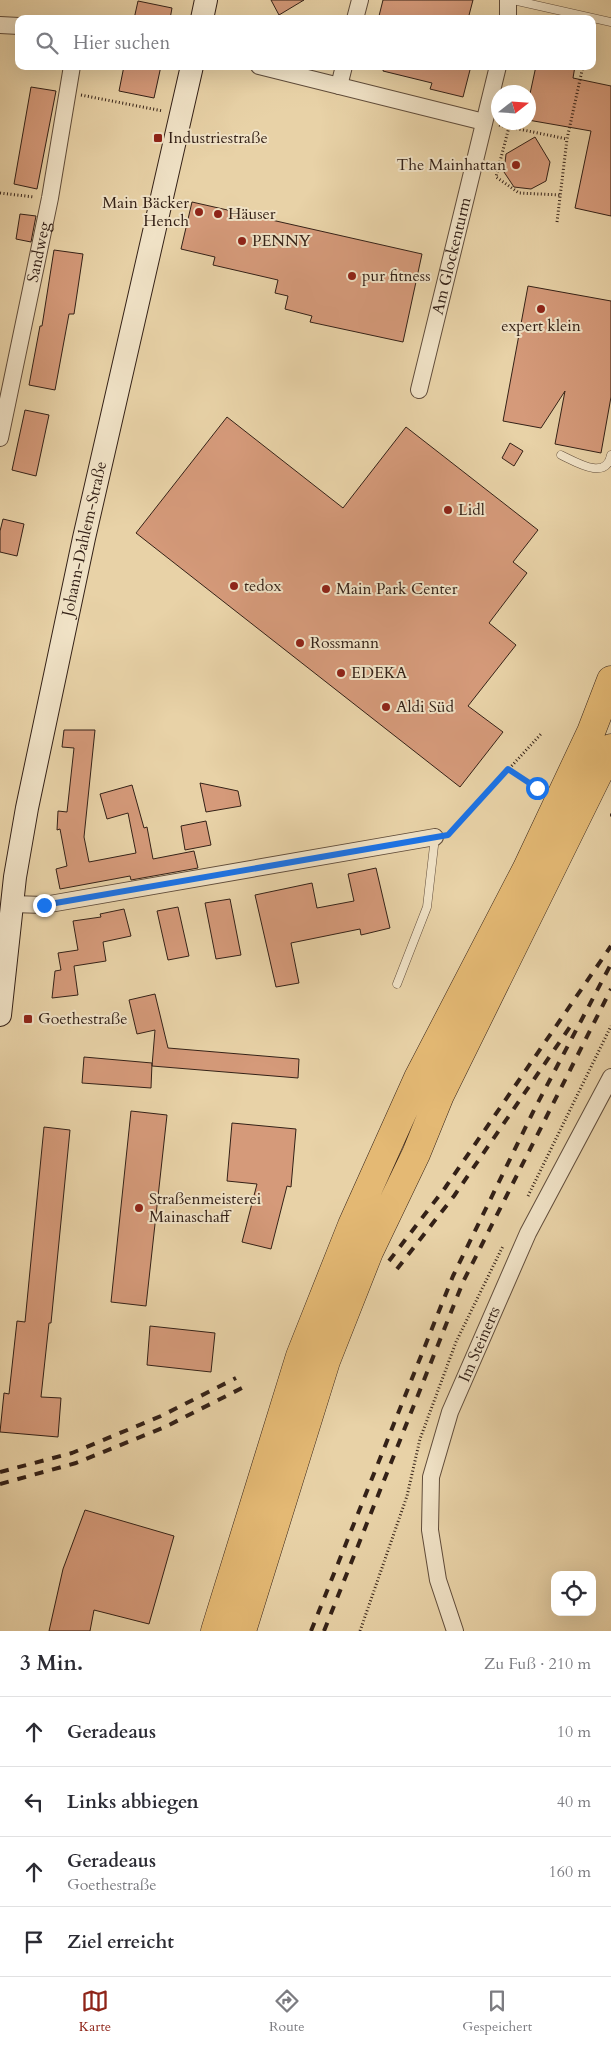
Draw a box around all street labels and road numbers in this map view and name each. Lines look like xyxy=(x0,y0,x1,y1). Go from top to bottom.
street label: Am Glockenturm xyxy=(427,195,477,317)
street label: Sandweg xyxy=(22,220,56,284)
street label: Johann-Dahlem-Straße xyxy=(56,459,112,621)
street label: Im Steinerts xyxy=(453,1303,506,1386)

